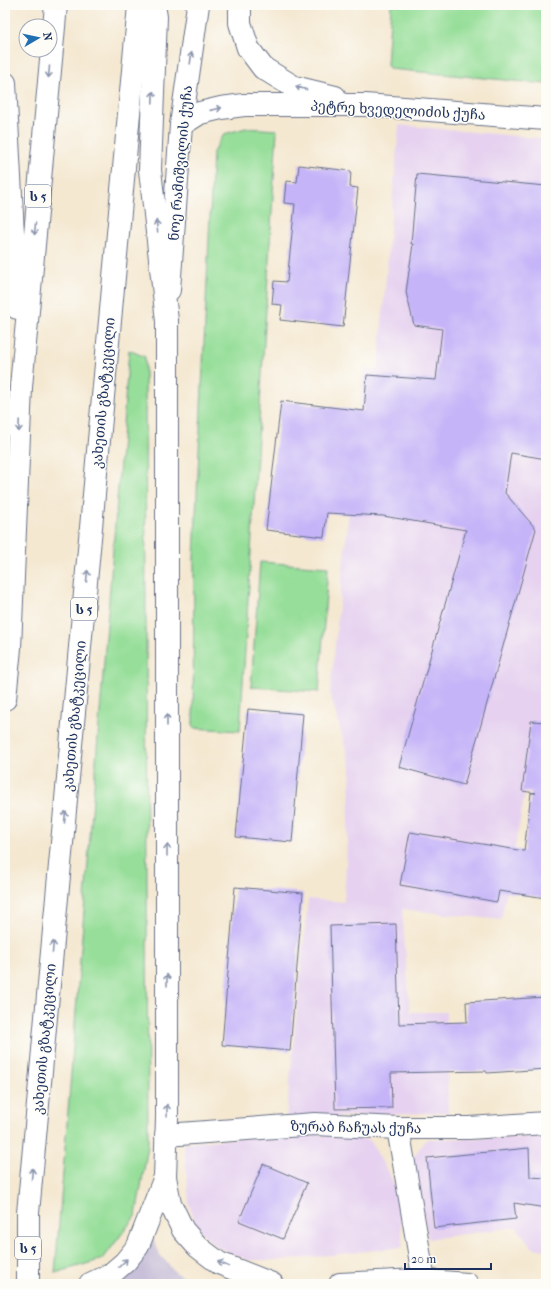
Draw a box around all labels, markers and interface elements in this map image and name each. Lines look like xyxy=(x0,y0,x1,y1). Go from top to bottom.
north arrow xyxy=(18,18,58,58)
text: N xyxy=(40,31,55,42)
one-way arrow xyxy=(187,52,195,65)
one-way arrow xyxy=(46,65,53,78)
one-way arrow xyxy=(294,84,307,91)
street label: ნოე რამიშვილის ქუჩა xyxy=(165,85,196,242)
one-way arrow xyxy=(150,91,157,104)
street label: პეტრე ხვედელიძის ქუჩა xyxy=(310,97,486,124)
one-way arrow xyxy=(210,105,223,112)
road number: ს 5 xyxy=(25,185,51,207)
one-way arrow xyxy=(153,220,160,233)
one-way arrow xyxy=(32,222,39,235)
street label: კახეთის გზატკეცილი xyxy=(88,317,119,469)
one-way arrow xyxy=(16,419,23,432)
one-way arrow xyxy=(83,570,90,583)
road number: ს 5 xyxy=(71,598,97,620)
street label: კახეთის გზატკეცილი xyxy=(59,640,90,792)
one-way arrow xyxy=(163,714,171,727)
one-way arrow xyxy=(61,811,68,824)
one-way arrow xyxy=(163,844,171,857)
one-way arrow xyxy=(49,941,56,954)
street label: კახეთის გზატკეცილი xyxy=(29,963,60,1115)
one-way arrow xyxy=(163,974,171,987)
one-way arrow xyxy=(163,1104,171,1117)
street label: ზურაბ ჩაჩუას ქუჩა xyxy=(290,1118,422,1137)
one-way arrow xyxy=(28,1168,36,1181)
road number: ს 5 xyxy=(15,1237,41,1259)
scale bar xyxy=(405,1245,491,1271)
text: 20 m xyxy=(411,1252,436,1266)
one-way arrow xyxy=(118,1258,128,1268)
one-way arrow xyxy=(217,1260,229,1267)

